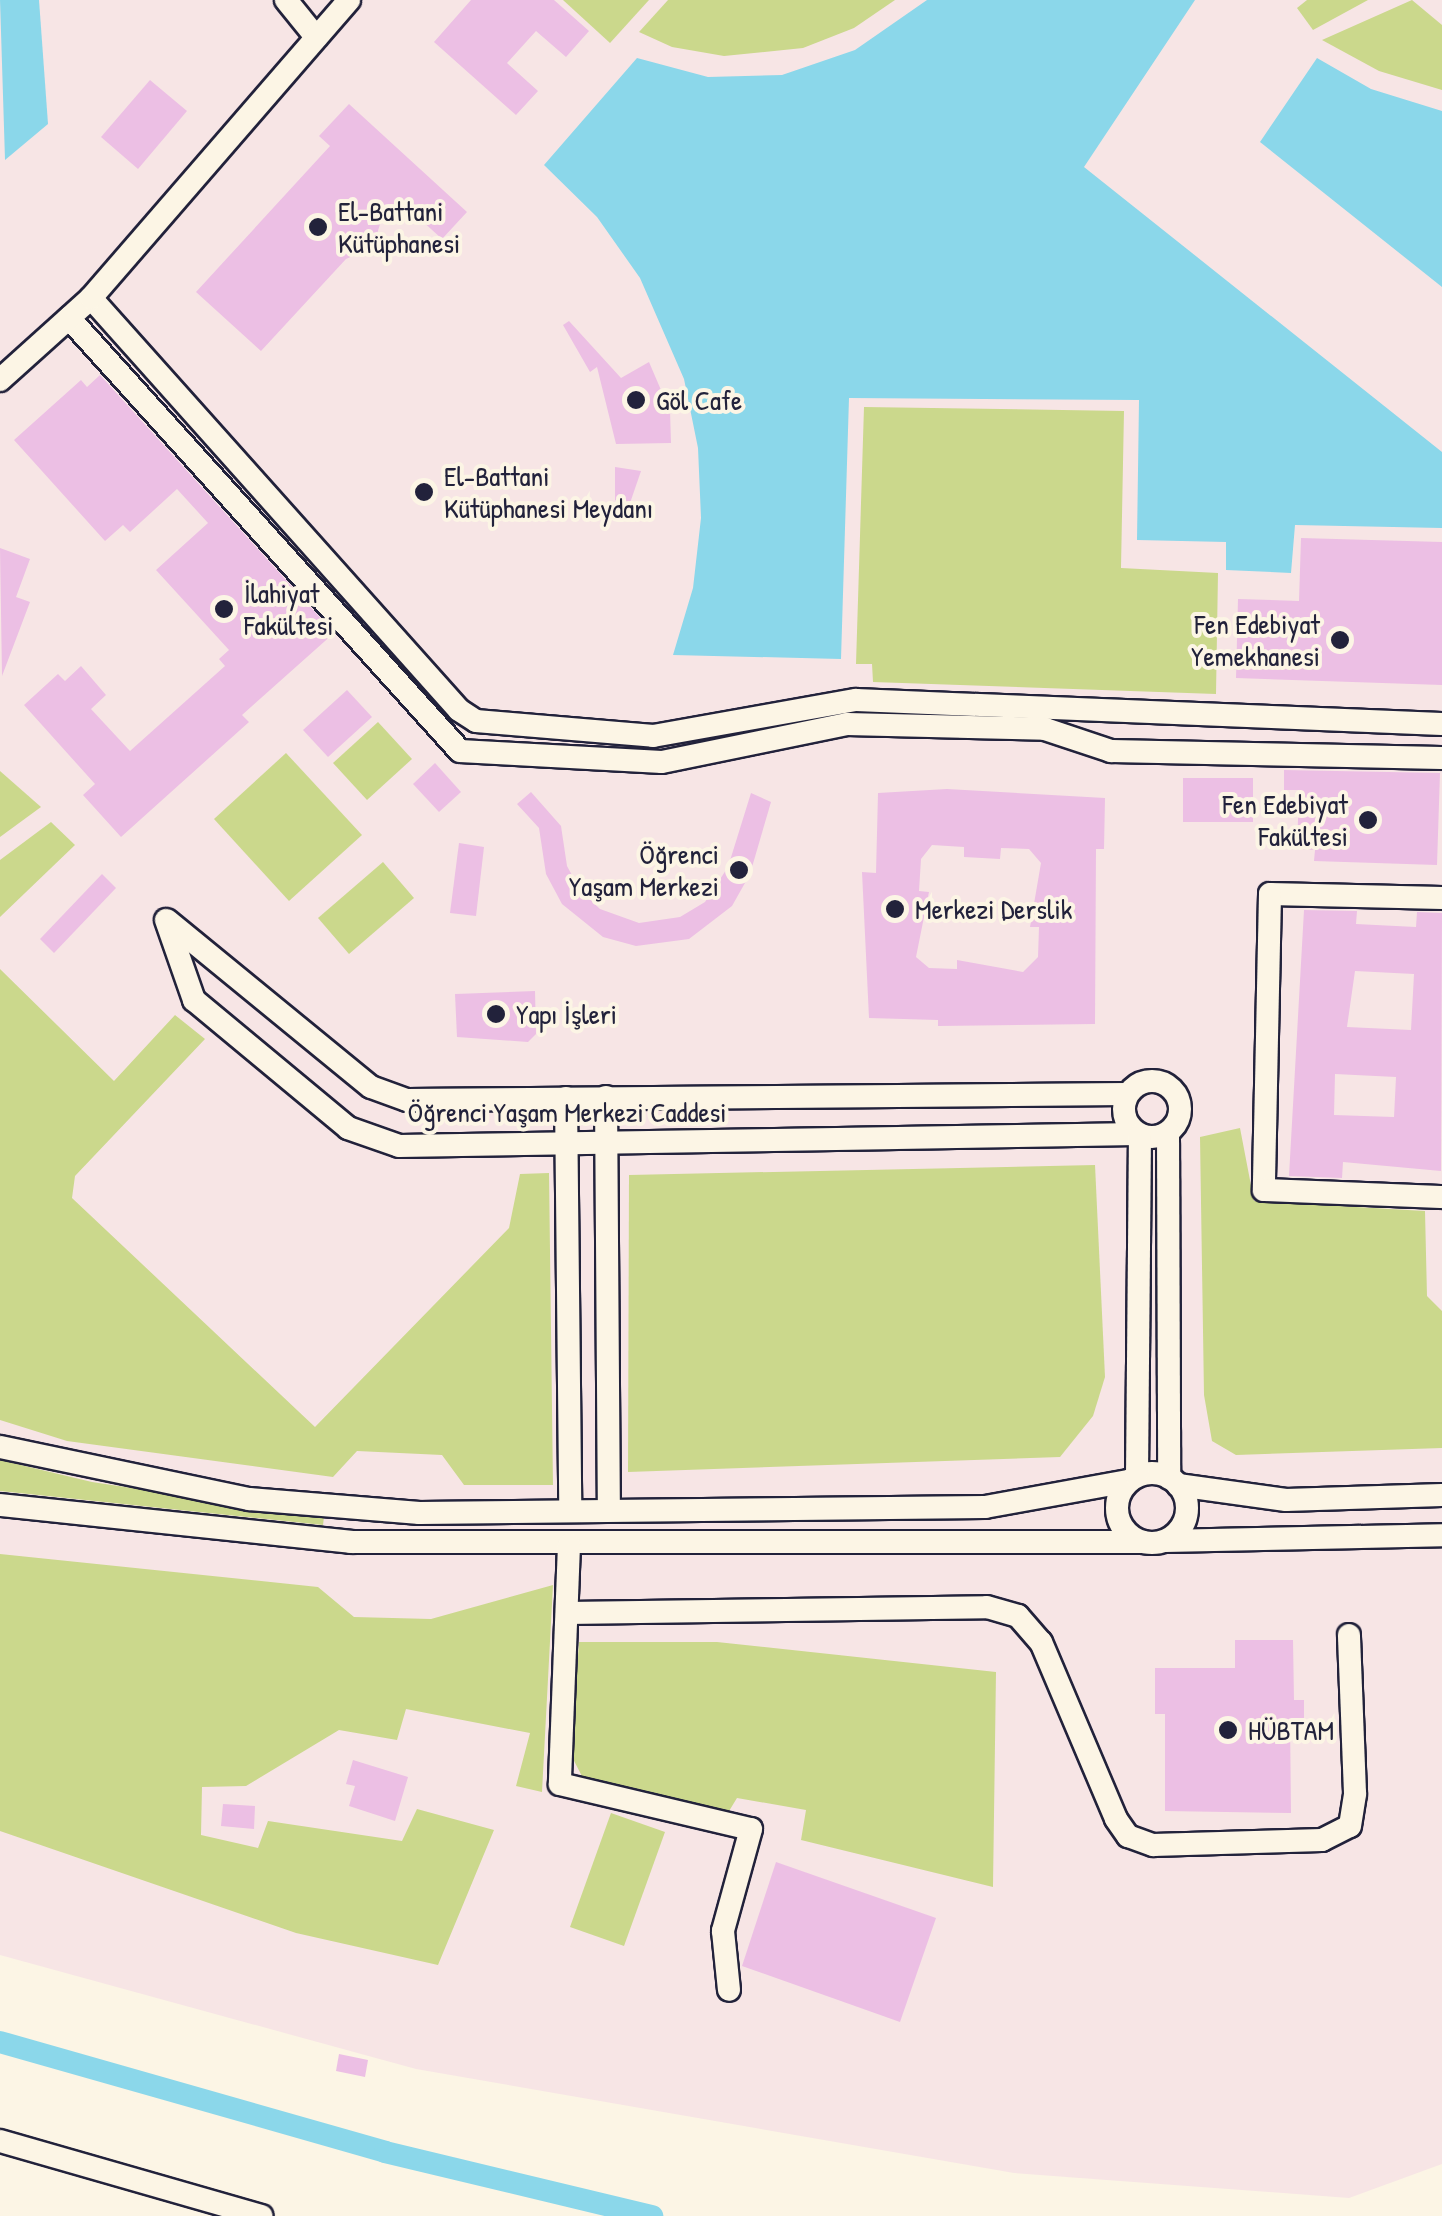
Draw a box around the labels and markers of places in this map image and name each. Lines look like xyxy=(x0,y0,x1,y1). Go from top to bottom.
place label: El-Battani Kütüphanesi xyxy=(338,194,460,260)
marker: El-Battani Kütüphanesi xyxy=(307,216,329,238)
place label: Göl Cafe xyxy=(656,383,742,417)
marker: Göl Cafe xyxy=(625,389,647,411)
place label: El-Battani Kütüphanesi Meydanı xyxy=(444,459,653,525)
marker: El-Battani Kütüphanesi Meydanı xyxy=(413,481,435,503)
place label: İlahiyat Fakültesi xyxy=(244,576,334,642)
marker: İlahiyat Fakültesi xyxy=(213,598,235,620)
place label: Fen Edebiyat Yemekhanesi xyxy=(1191,607,1320,673)
marker: Fen Edebiyat Yemekhanesi xyxy=(1329,629,1351,651)
place label: Fen Edebiyat Fakültesi xyxy=(1223,787,1348,853)
marker: Fen Edebiyat Fakültesi xyxy=(1357,809,1379,831)
place label: Öğrenci Yaşam Merkezi xyxy=(569,837,719,903)
marker: Öğrenci Yaşam Merkezi xyxy=(728,859,750,881)
place label: Merkezi Derslik xyxy=(915,892,1072,926)
marker: Merkezi Derslik xyxy=(884,898,906,920)
place label: Yapı İşleri xyxy=(516,997,617,1031)
marker: Yapı İşleri xyxy=(485,1003,507,1025)
place label: HÜBTAM xyxy=(1248,1713,1334,1747)
marker: HÜBTAM xyxy=(1217,1719,1239,1741)

